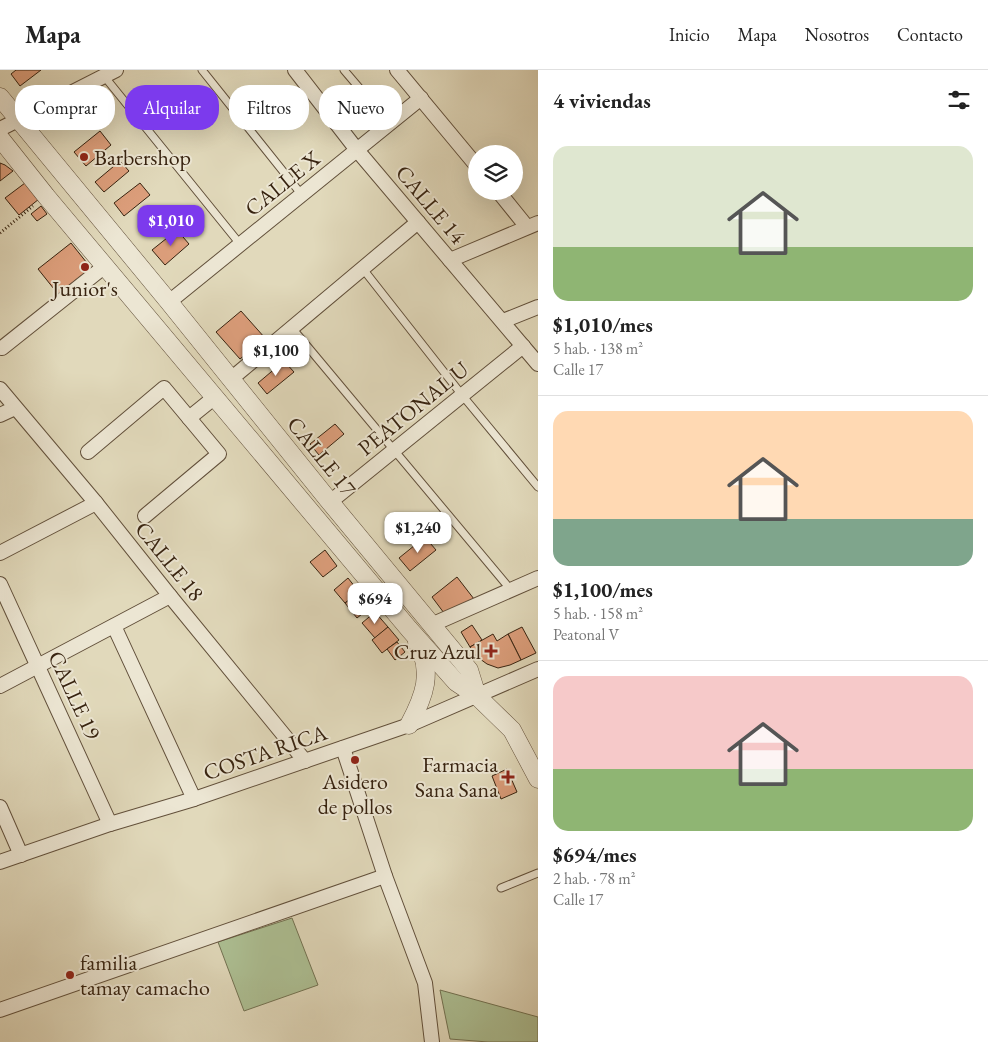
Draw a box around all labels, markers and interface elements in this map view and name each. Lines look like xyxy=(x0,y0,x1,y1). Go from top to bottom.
text: Mapa xyxy=(25,19,81,50)
text: Inicio xyxy=(669,23,710,46)
text: Mapa xyxy=(738,23,777,46)
text: Nosotros xyxy=(805,23,869,46)
text: Contacto xyxy=(897,23,963,46)
chip: Comprar xyxy=(15,85,115,130)
chip: Alquilar xyxy=(125,85,219,130)
chip: Filtros xyxy=(229,85,309,130)
chip: Nuevo xyxy=(319,85,402,130)
icon: filters xyxy=(945,86,973,114)
text: 4 viviendas xyxy=(553,87,651,114)
place label: Barbershop xyxy=(94,143,191,172)
street label: CALLE X xyxy=(239,144,326,223)
map controls xyxy=(468,145,523,200)
button: layers xyxy=(468,145,523,200)
marker: Barbershop xyxy=(78,151,90,163)
street label: CALLE 14 xyxy=(389,159,472,250)
icon: home xyxy=(718,178,808,268)
pin: $1,010 xyxy=(130,204,212,247)
text: $1,010 xyxy=(148,210,194,231)
marker: Junior's xyxy=(79,261,91,273)
place label: Junior's xyxy=(50,274,118,303)
text: $1,010/mes xyxy=(553,311,653,338)
pin: $1,100 xyxy=(235,334,317,377)
text: 5 hab. · 138 m² xyxy=(553,338,643,359)
text: $1,100 xyxy=(253,340,299,361)
street label: PEATONAL U xyxy=(352,354,475,462)
text: Calle 17 xyxy=(553,359,603,380)
street label: CALLE 17 xyxy=(281,410,363,502)
icon: home xyxy=(718,444,808,534)
pin: $1,240 xyxy=(377,512,459,554)
street label: CALLE 18 xyxy=(129,515,211,607)
text: $1,240 xyxy=(395,517,441,538)
text: $1,100/mes xyxy=(553,576,653,603)
pin: $694 xyxy=(345,582,405,625)
text: $694 xyxy=(359,588,391,609)
text: 5 hab. · 158 m² xyxy=(553,603,643,624)
text: Peatonal V xyxy=(553,624,619,645)
place label: Cruz Azul xyxy=(394,637,481,666)
marker: Cruz Azul xyxy=(485,645,497,657)
street label: CALLE 19 xyxy=(41,646,108,745)
icon: home xyxy=(718,709,808,799)
street label: COSTA RICA xyxy=(199,717,332,787)
place label: Farmacia Sana Sana xyxy=(415,750,498,804)
marker: Asidero de pollos xyxy=(349,754,361,766)
place label: Asidero de pollos xyxy=(318,767,392,821)
marker: Farmacia Sana Sana xyxy=(502,771,514,783)
text: $694/mes xyxy=(553,841,637,868)
text: 2 hab. · 78 m² xyxy=(553,868,635,889)
text: Calle 17 xyxy=(553,889,603,910)
place label: familia tamay camacho xyxy=(80,948,210,1002)
marker: familia tamay camacho xyxy=(64,969,76,981)

